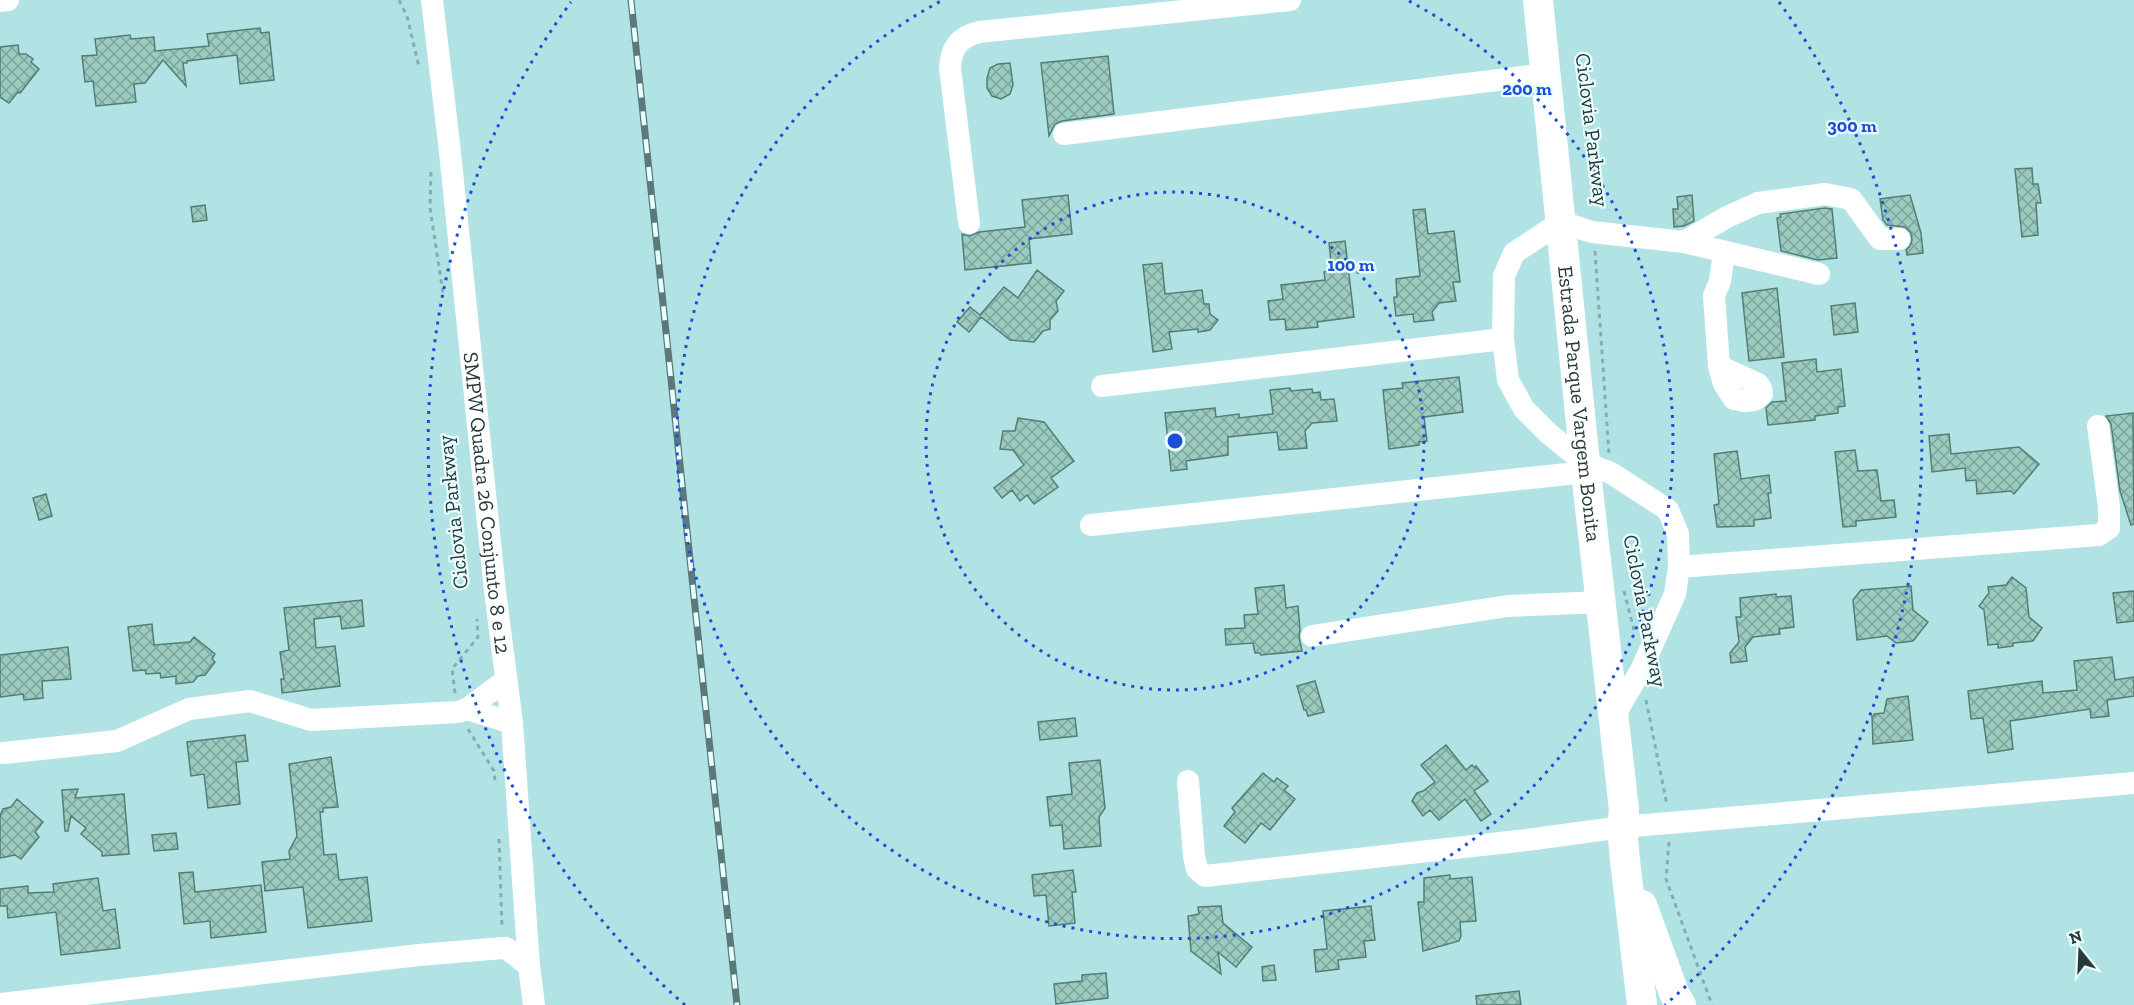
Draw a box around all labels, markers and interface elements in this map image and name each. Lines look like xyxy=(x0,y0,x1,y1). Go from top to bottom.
street label: Ciclovia Parkway xyxy=(1571,52,1614,209)
text: 200 m xyxy=(1502,78,1552,100)
text: 300 m xyxy=(1827,115,1877,137)
text: 100 m xyxy=(1327,254,1375,276)
street label: Estrada Parque Vargem Bonita xyxy=(1553,265,1607,543)
street label: SMPW Quadra 26 Conjunto 8 e 12 xyxy=(459,351,516,655)
centre of rings xyxy=(1165,431,1185,451)
street label: Ciclovia Parkway xyxy=(432,433,473,590)
street label: Ciclovia Parkway xyxy=(1618,533,1673,690)
north arrow xyxy=(2050,921,2110,981)
text: N xyxy=(2067,926,2084,948)

